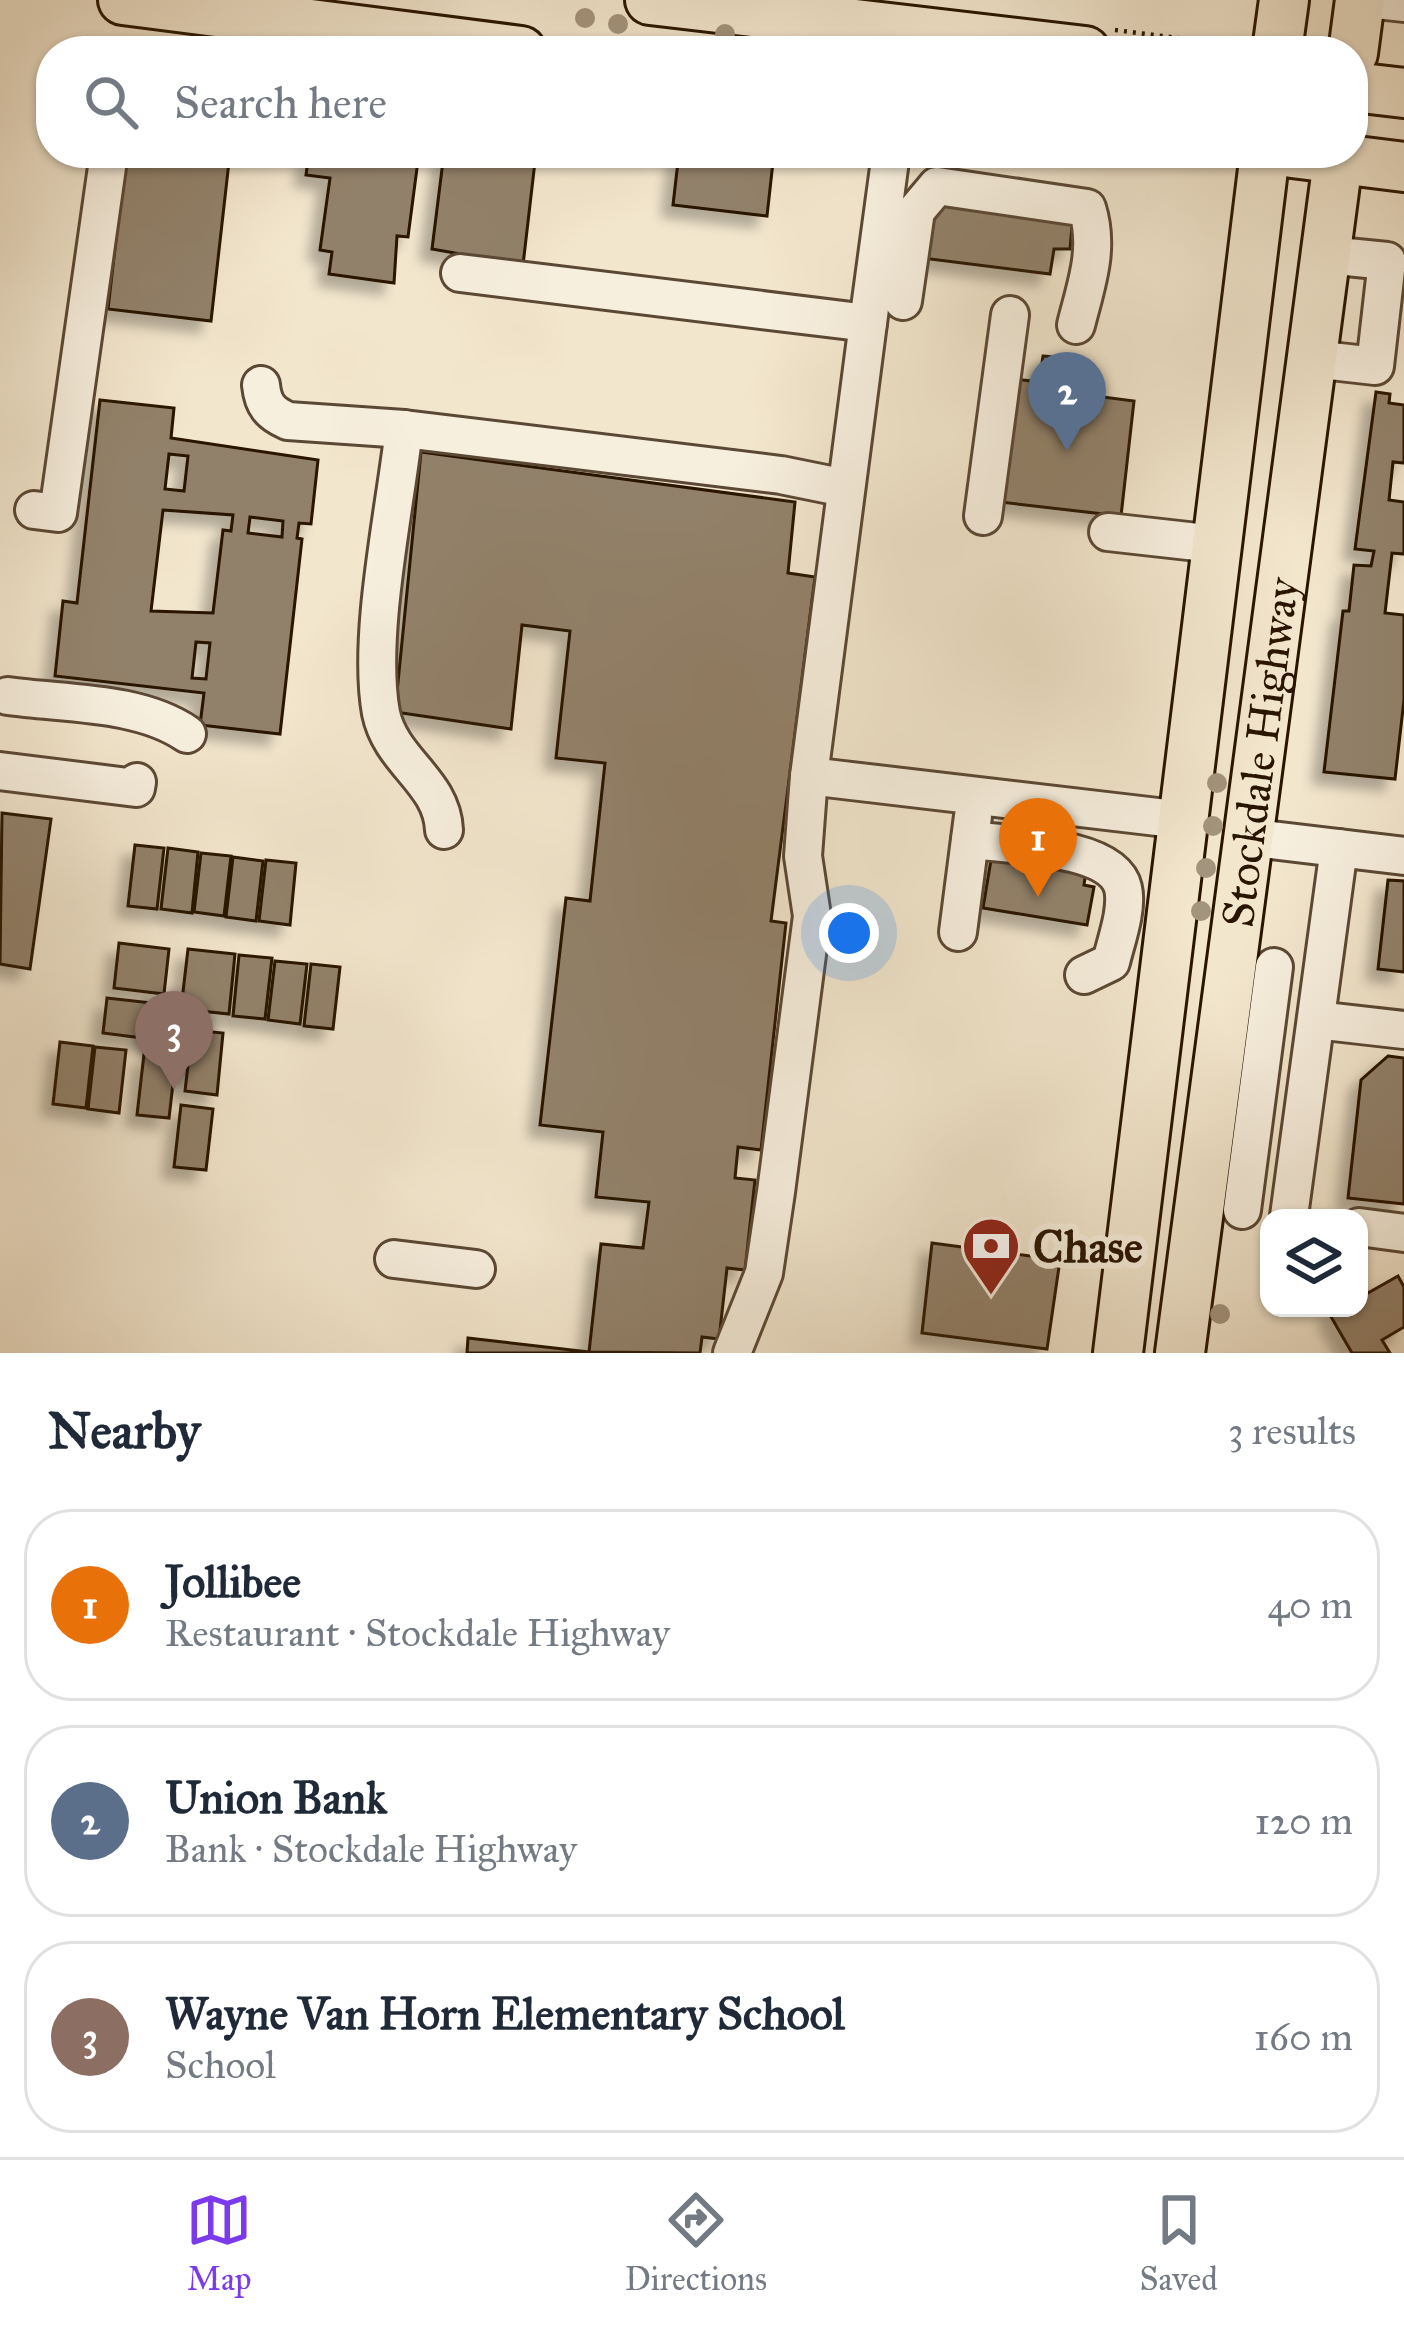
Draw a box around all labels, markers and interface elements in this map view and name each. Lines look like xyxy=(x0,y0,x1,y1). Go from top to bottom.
search box xyxy=(36,36,1368,168)
icon: search xyxy=(78,69,144,135)
text: Search here xyxy=(174,75,387,130)
pin: 2 xyxy=(1028,352,1106,451)
street label: Stockdale Highway xyxy=(1210,573,1311,931)
pin: 1 xyxy=(999,798,1077,897)
your location xyxy=(819,903,879,963)
pin: 3 xyxy=(135,991,213,1090)
map controls xyxy=(1260,1209,1368,1317)
button: layers xyxy=(1260,1209,1368,1317)
bank icon: Chase xyxy=(960,1215,1022,1297)
place label: Chase xyxy=(1033,1219,1143,1274)
text: Nearby xyxy=(48,1400,200,1462)
text: 3 results xyxy=(1228,1407,1356,1455)
text: Jollibee xyxy=(165,1554,301,1609)
text: 1 xyxy=(82,1581,98,1629)
text: 40 m xyxy=(1267,1581,1353,1629)
text: Restaurant · Stockdale Highway xyxy=(165,1609,670,1657)
text: Union Bank xyxy=(165,1770,387,1825)
text: 2 xyxy=(80,1797,100,1845)
text: 120 m xyxy=(1254,1797,1353,1845)
text: Bank · Stockdale Highway xyxy=(165,1825,577,1873)
text: Wayne Van Horn Elementary School xyxy=(165,1986,845,2041)
text: 3 xyxy=(82,2013,98,2061)
text: 160 m xyxy=(1254,2013,1353,2061)
text: School xyxy=(165,2041,276,2089)
tab: Map xyxy=(186,2187,252,2299)
tab: Directions xyxy=(625,2187,767,2299)
tab: Saved xyxy=(1139,2187,1218,2299)

